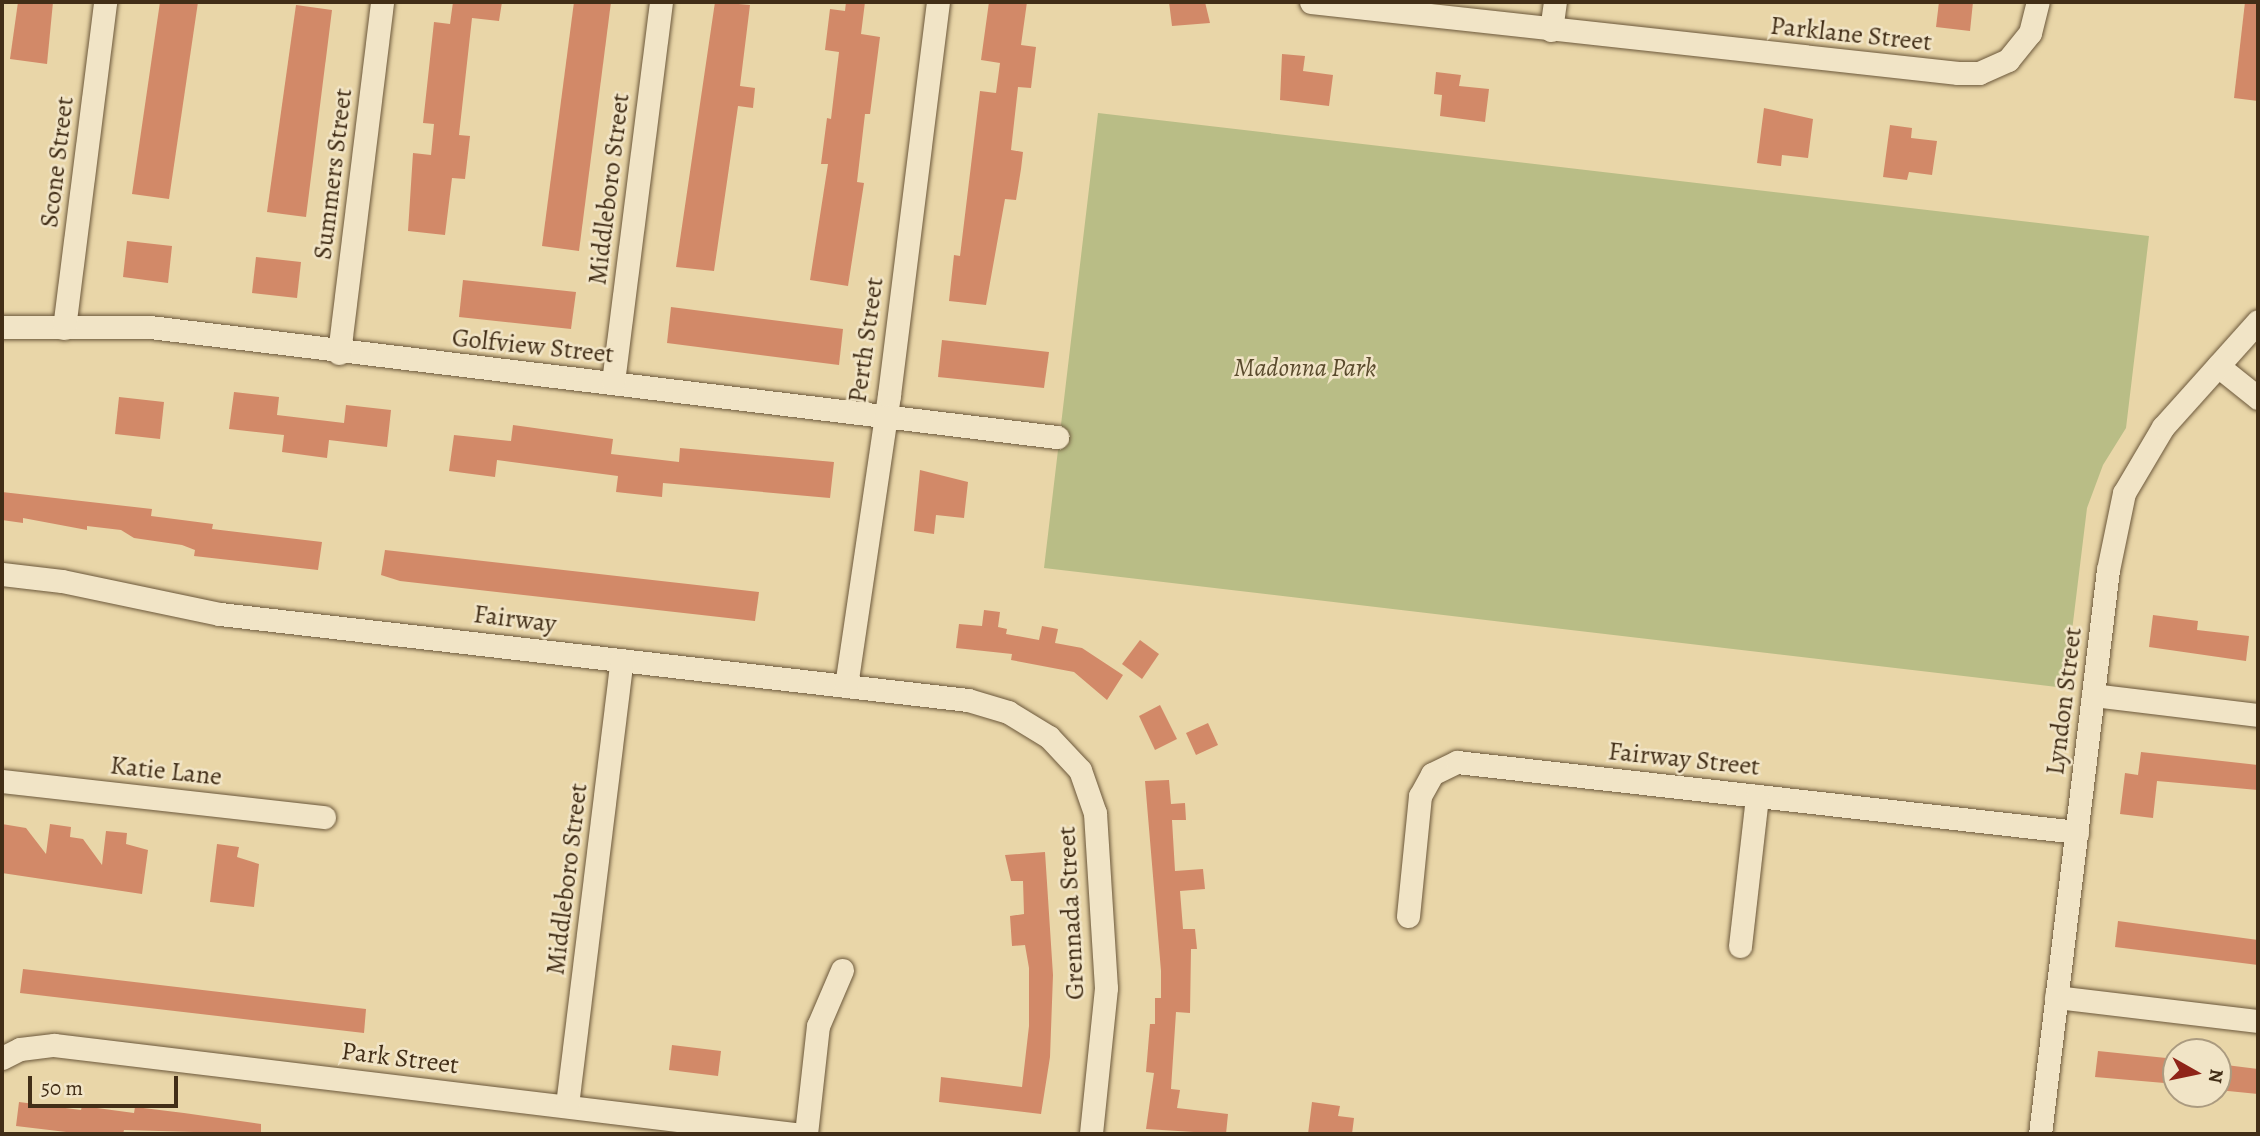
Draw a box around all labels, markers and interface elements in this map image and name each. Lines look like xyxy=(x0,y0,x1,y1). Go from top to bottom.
street label: Parklane Street xyxy=(1769,10,1933,58)
street label: Summers Street xyxy=(307,87,359,261)
street label: Middleboro Street xyxy=(582,91,636,287)
street label: Scone Street xyxy=(33,95,81,229)
street label: Perth Street xyxy=(842,275,890,405)
street label: Golfview Street xyxy=(450,322,616,370)
park label: Madonna Park xyxy=(1234,352,1376,384)
street label: Fairway xyxy=(472,598,558,640)
street label: Lyndon Street xyxy=(2039,625,2089,777)
street label: Fairway Street xyxy=(1607,736,1761,782)
street label: Katie Lane xyxy=(109,750,223,792)
street label: Middleboro Street xyxy=(540,781,594,977)
street label: Grennada Street xyxy=(1051,825,1091,1001)
street label: Park Street xyxy=(340,1035,460,1081)
north arrow xyxy=(2162,1038,2232,1108)
scale bar xyxy=(32,1062,182,1106)
text: N xyxy=(2202,1067,2230,1085)
text: 50 m xyxy=(41,1074,83,1102)

